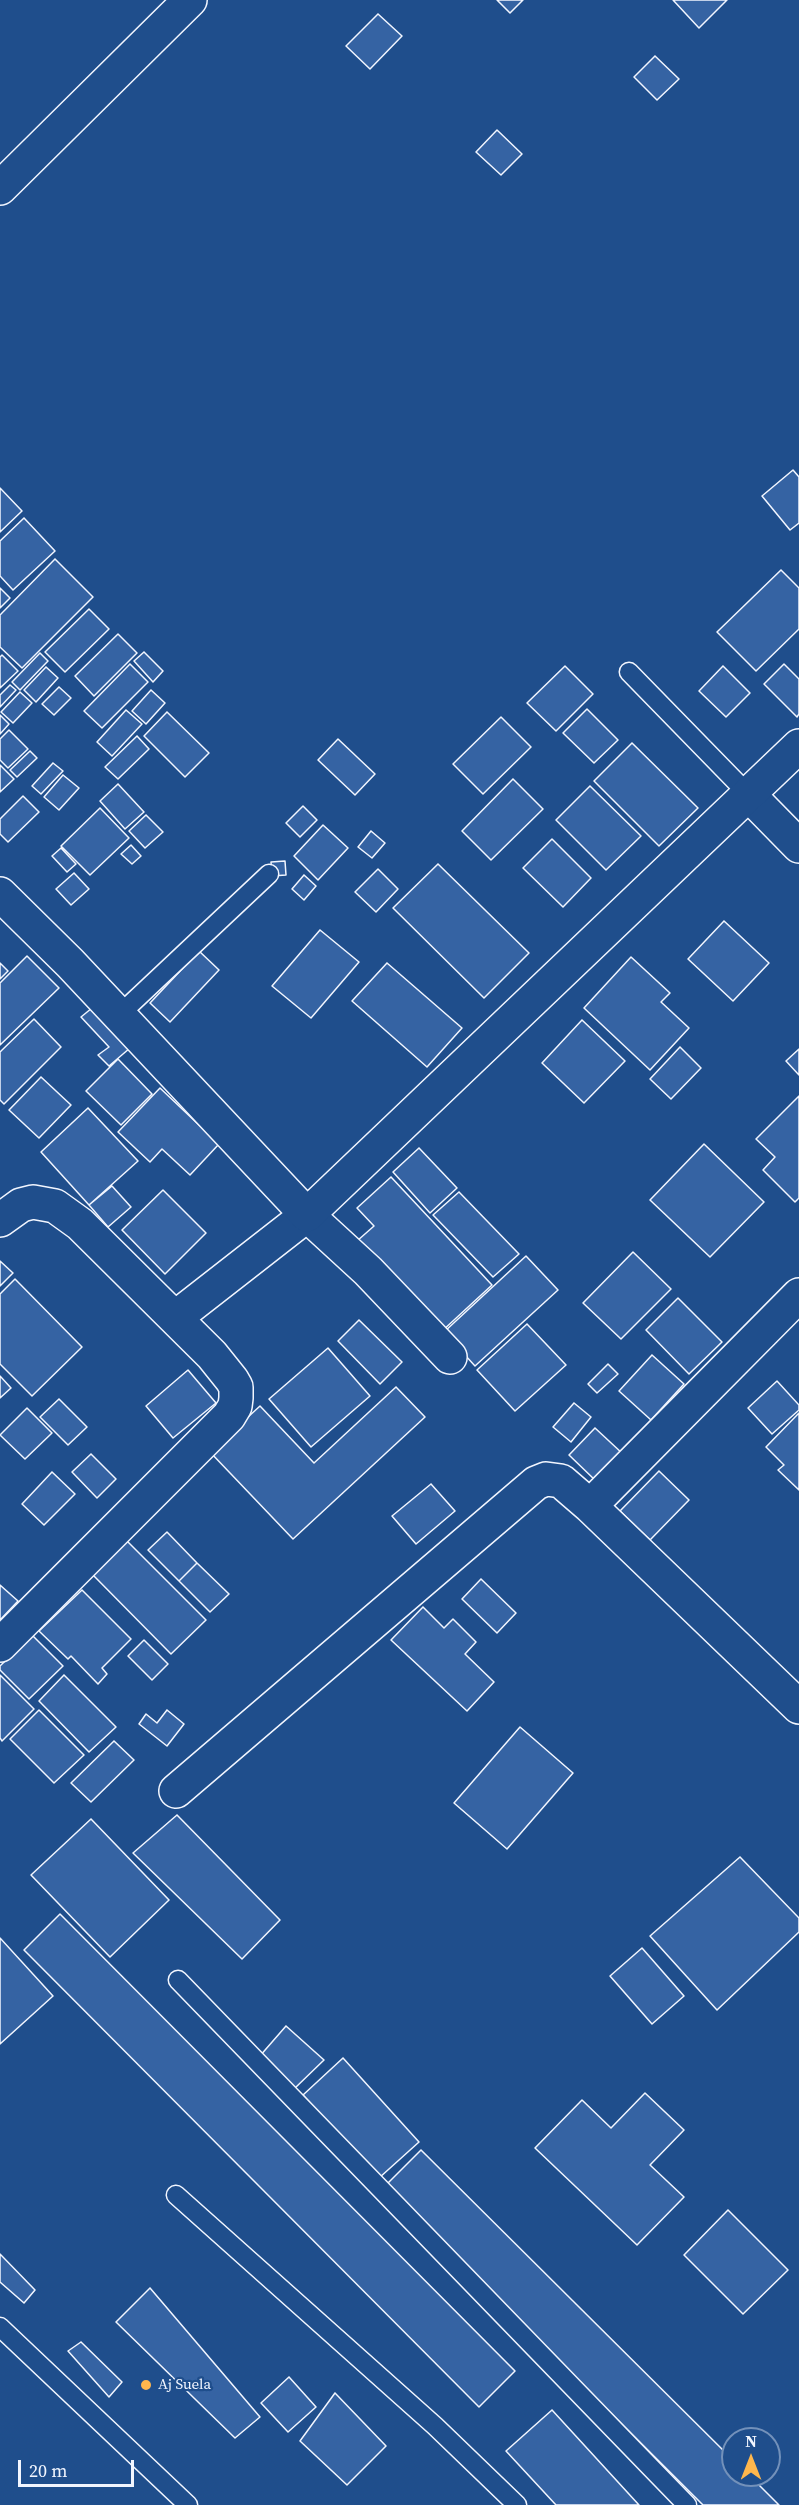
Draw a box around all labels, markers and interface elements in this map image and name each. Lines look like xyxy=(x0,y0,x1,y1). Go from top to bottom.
place label: Aj Suela xyxy=(158,2376,211,2394)
marker: Aj Suela xyxy=(139,2378,153,2392)
north arrow xyxy=(721,2427,781,2487)
text: N xyxy=(745,2430,757,2452)
scale bar xyxy=(21,2448,136,2486)
text: 20 m xyxy=(29,2458,67,2483)

